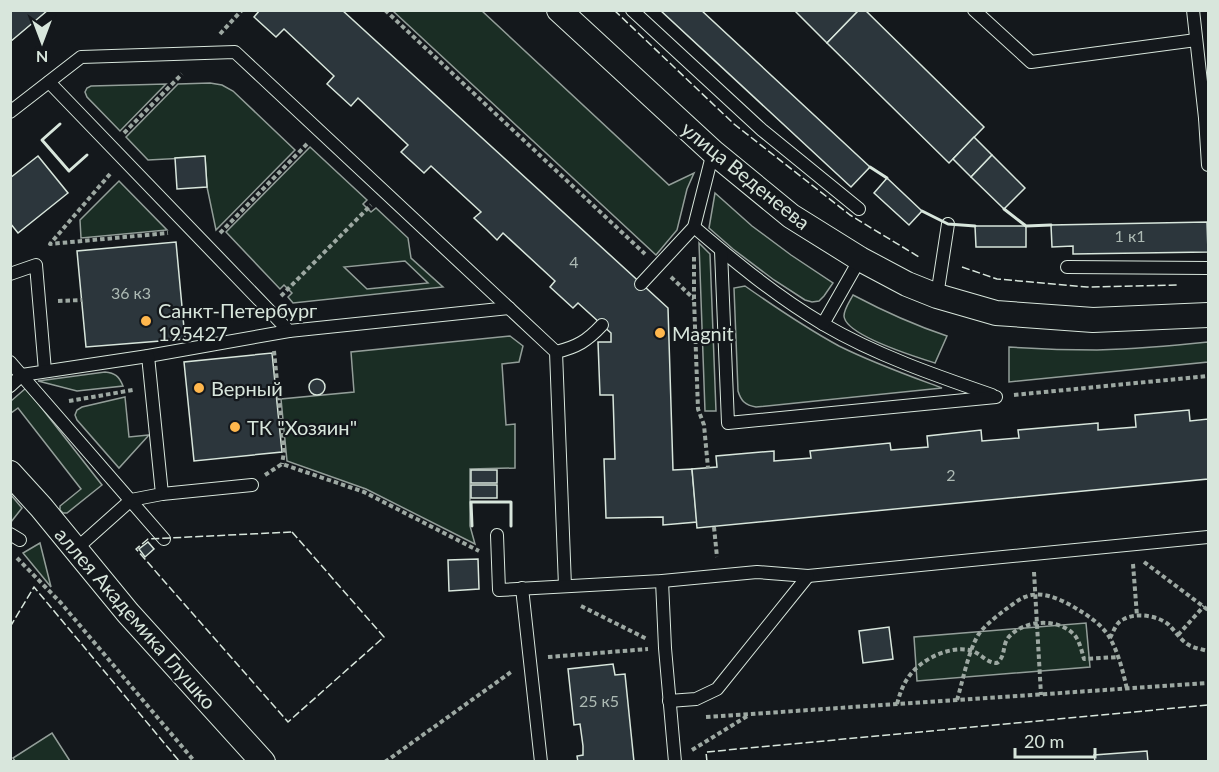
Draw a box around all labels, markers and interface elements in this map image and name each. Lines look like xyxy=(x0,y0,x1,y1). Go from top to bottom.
north arrow xyxy=(12,12,72,72)
text: N xyxy=(36,48,48,67)
street label: улица Веденеева xyxy=(677,116,815,234)
house number: 1 к1 xyxy=(1115,226,1145,245)
house number: 4 xyxy=(569,252,579,271)
house number: 36 к3 xyxy=(111,283,151,302)
place label: Санкт-Петербург 195427 xyxy=(158,298,317,345)
marker: Санкт-Петербург 195427 xyxy=(139,314,153,328)
place label: Magnit xyxy=(672,321,734,345)
marker: Magnit xyxy=(653,326,667,340)
place label: Верный xyxy=(211,376,283,400)
marker: Верный xyxy=(192,381,206,395)
place label: ТК "Хозяин" xyxy=(247,415,357,439)
marker: ТК "Хозяин" xyxy=(228,420,242,434)
house number: 2 xyxy=(946,465,956,484)
street label: аллея Академика Глушко xyxy=(51,522,221,714)
house number: 25 к5 xyxy=(579,691,619,710)
scale bar xyxy=(1015,721,1094,759)
text: 20 m xyxy=(1024,730,1064,752)

